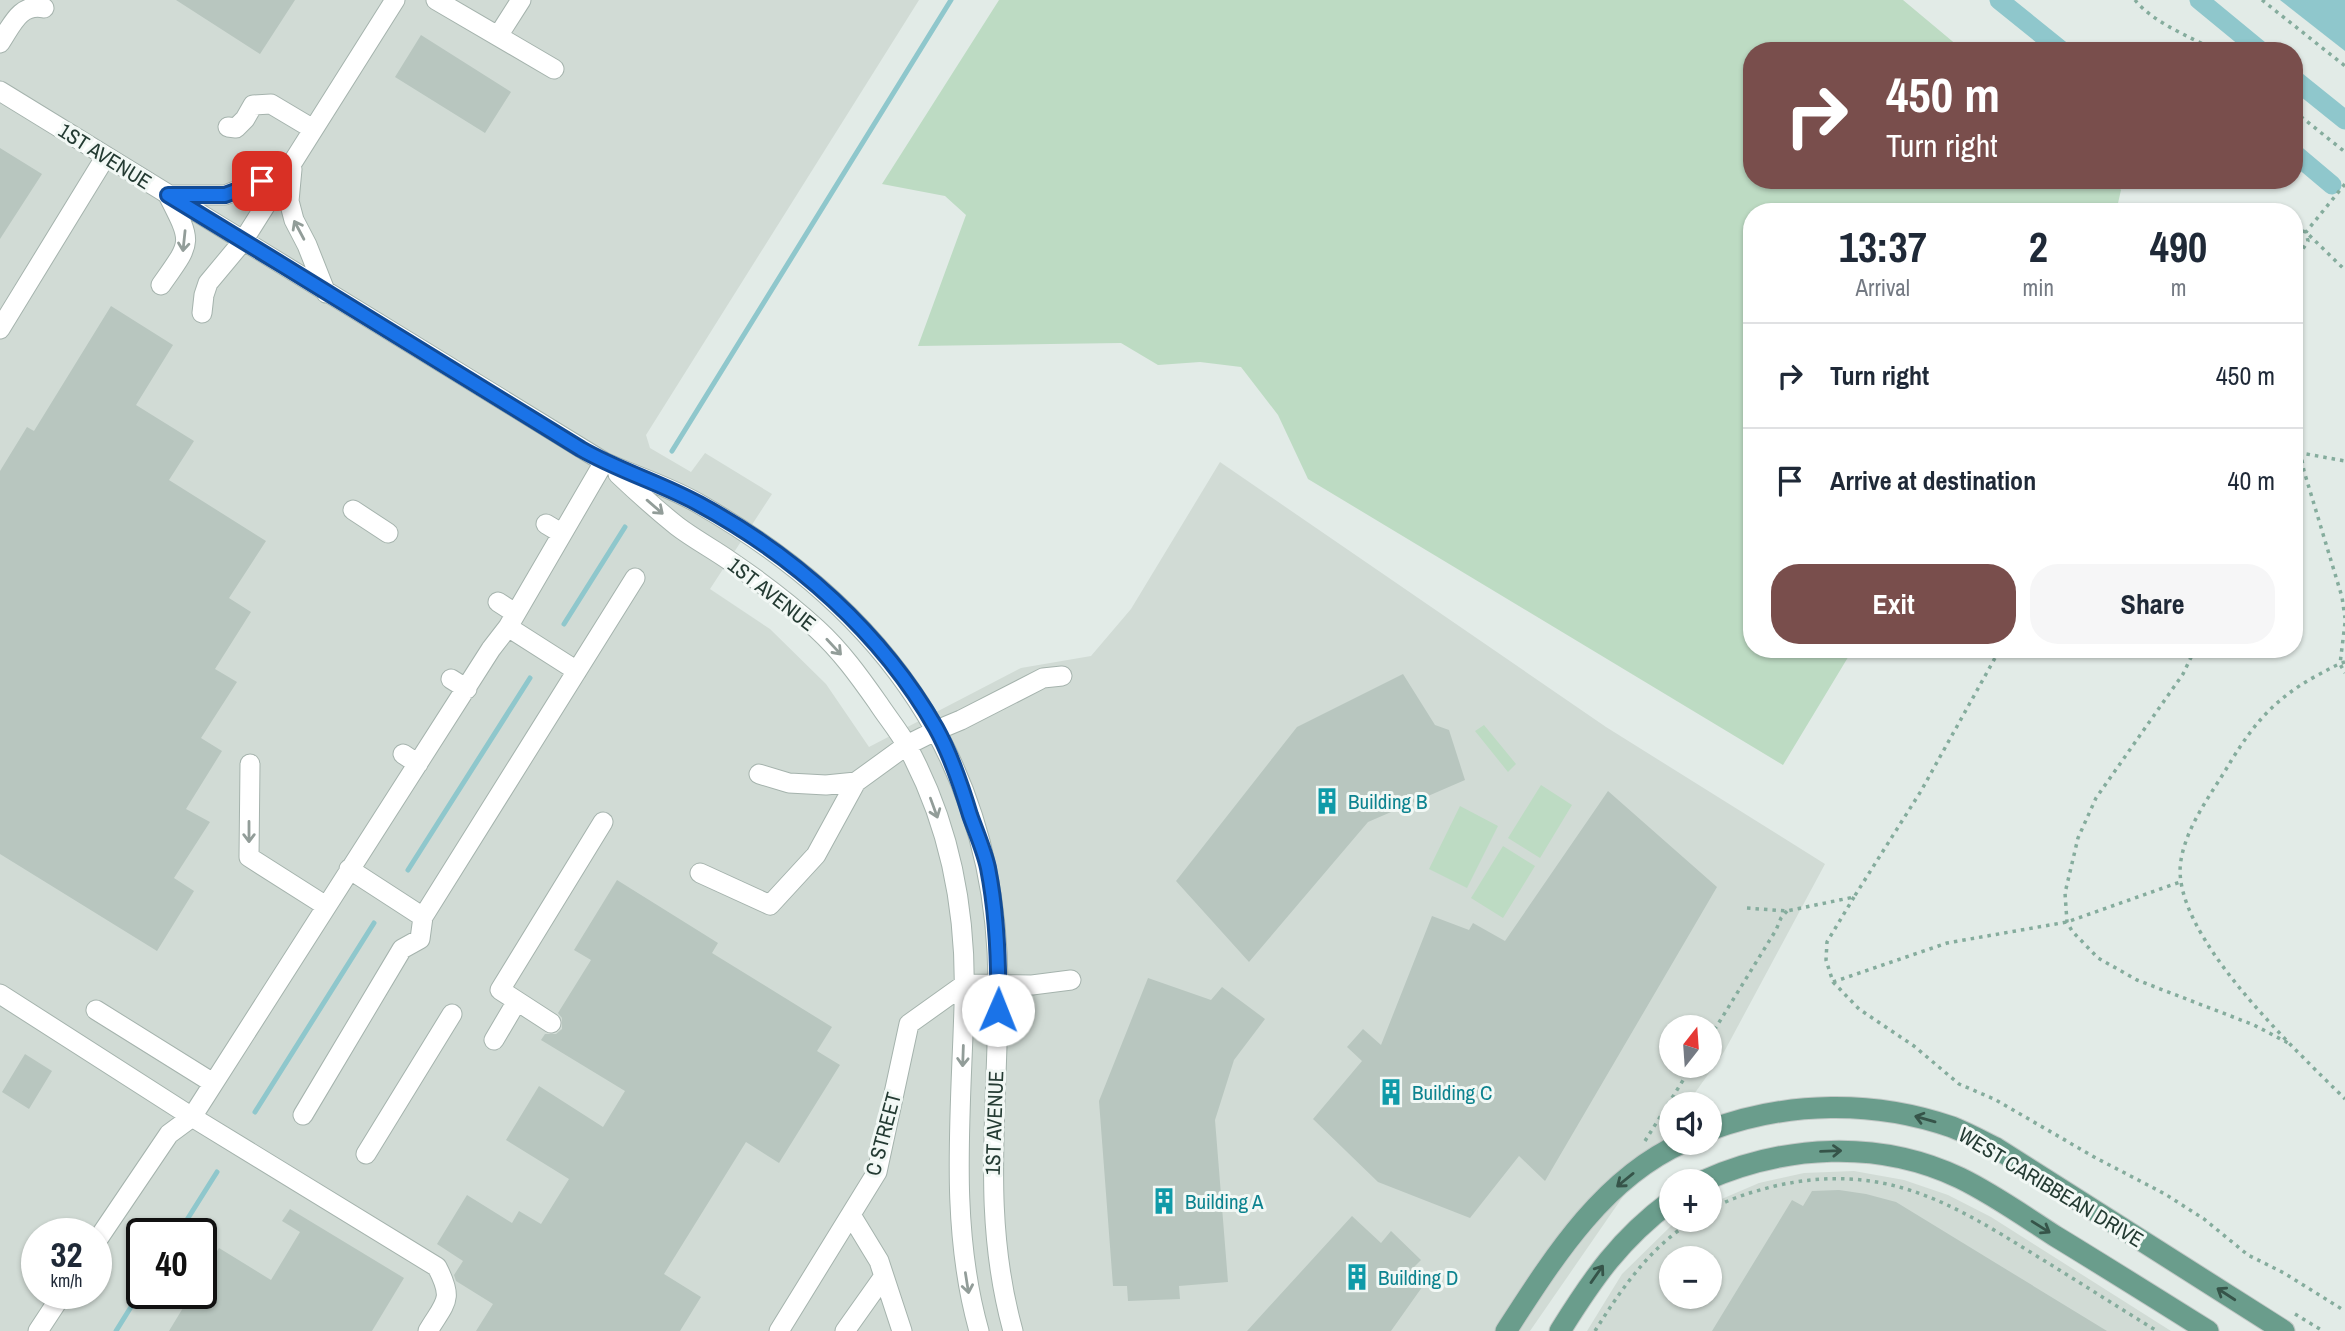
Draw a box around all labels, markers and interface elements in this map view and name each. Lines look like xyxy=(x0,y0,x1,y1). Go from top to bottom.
text: 450 m xyxy=(1886,61,2000,127)
icon: right xyxy=(1771,70,1862,161)
street label: 1ST AVENUE xyxy=(53,116,157,196)
text: Turn right xyxy=(1886,124,1998,167)
pin xyxy=(232,151,292,211)
icon: arrive xyxy=(243,162,281,200)
text: 13:37 xyxy=(1839,219,1927,275)
text: 2 xyxy=(2029,219,2048,275)
text: 490 xyxy=(2150,219,2207,275)
one-way arrow xyxy=(292,221,306,241)
one-way arrow xyxy=(177,229,190,252)
text: Arrival xyxy=(1856,272,1910,303)
text: min xyxy=(2023,272,2054,303)
text: m xyxy=(2171,272,2186,303)
icon: right xyxy=(1771,357,1809,395)
text: Turn right xyxy=(1830,358,1929,393)
text: 450 m xyxy=(2216,358,2275,393)
icon: arrive xyxy=(1771,462,1809,500)
text: Arrive at destination xyxy=(1830,463,2036,498)
text: 40 m xyxy=(2228,463,2275,498)
one-way arrow xyxy=(646,499,664,515)
street label: 1ST AVENUE xyxy=(722,550,822,638)
button: Exit xyxy=(1771,564,2016,644)
button: Share xyxy=(2030,564,2275,644)
one-way arrow xyxy=(825,638,842,655)
building icon: Building B xyxy=(1312,786,1342,816)
place label: Building B xyxy=(1348,787,1427,816)
one-way arrow xyxy=(929,797,941,819)
one-way arrow xyxy=(242,820,256,843)
position arrow xyxy=(961,973,1035,1047)
north arrow xyxy=(1659,1015,1722,1078)
map controls xyxy=(1659,1015,1722,1309)
one-way arrow xyxy=(956,1044,969,1067)
street label: 1ST AVENUE xyxy=(978,1070,1010,1176)
building icon: Building C xyxy=(1376,1077,1406,1107)
place label: Building C xyxy=(1412,1078,1492,1107)
street label: C STREET xyxy=(858,1089,908,1179)
button: sound xyxy=(1659,1092,1722,1155)
one-way arrow xyxy=(1914,1112,1936,1125)
street label: WEST CARIBBEAN DRIVE xyxy=(1953,1120,2149,1254)
one-way arrow xyxy=(1819,1144,1842,1157)
button: + xyxy=(1659,1169,1722,1232)
one-way arrow xyxy=(1616,1172,1635,1187)
building icon: Building A xyxy=(1149,1186,1179,1216)
place label: Building A xyxy=(1185,1187,1264,1216)
speed limit sign: 40 xyxy=(126,1218,217,1309)
one-way arrow xyxy=(2031,1220,2051,1234)
text: 32 xyxy=(51,1231,82,1278)
button: − xyxy=(1659,1246,1722,1309)
building icon: Building D xyxy=(1342,1262,1372,1292)
place label: Building D xyxy=(1378,1263,1458,1292)
one-way arrow xyxy=(1590,1265,1604,1284)
text: km/h xyxy=(51,1268,83,1293)
one-way arrow xyxy=(961,1271,974,1294)
one-way arrow xyxy=(2217,1287,2237,1301)

